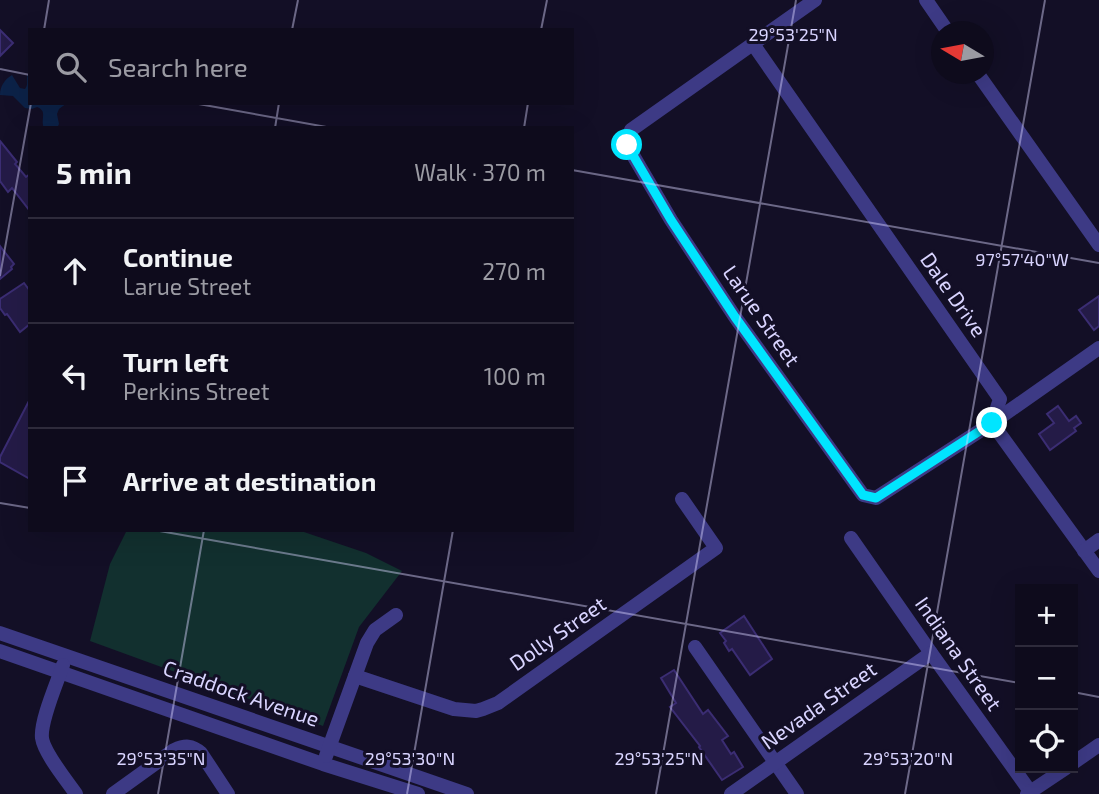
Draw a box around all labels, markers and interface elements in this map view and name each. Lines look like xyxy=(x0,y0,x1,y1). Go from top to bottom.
north arrow xyxy=(931,21,994,84)
text: 29°53'25"N xyxy=(748,23,838,45)
search box xyxy=(28,28,574,105)
icon: search xyxy=(52,48,90,86)
text: Search here xyxy=(108,51,248,82)
route start xyxy=(611,129,642,160)
text: 5 min xyxy=(56,154,132,190)
text: Walk · 370 m xyxy=(414,158,546,186)
text: Continue xyxy=(123,241,233,272)
street label: Dale Drive xyxy=(916,247,992,341)
text: 97°57'40"W xyxy=(975,248,1069,270)
icon: ahead xyxy=(56,252,94,290)
text: 270 m xyxy=(482,257,546,285)
street label: Larue Street xyxy=(718,260,806,370)
text: Larue Street xyxy=(123,272,251,300)
text: Turn left xyxy=(123,346,229,377)
icon: left xyxy=(56,357,94,395)
text: 100 m xyxy=(484,362,546,390)
text: Perkins Street xyxy=(123,377,270,405)
route end xyxy=(976,407,1007,438)
icon: arrive xyxy=(56,462,94,500)
text: Arrive at destination xyxy=(123,465,376,496)
map controls xyxy=(1015,584,1078,773)
button: + xyxy=(1015,584,1078,647)
street label: Dolly Street xyxy=(504,591,610,675)
street label: Indiana Street xyxy=(911,591,1008,715)
button: − xyxy=(1015,647,1078,710)
street label: Craddock Avenue xyxy=(160,654,323,731)
street label: Nevada Street xyxy=(756,656,881,754)
button: locate xyxy=(1015,710,1078,773)
text: 29°53'35"N xyxy=(116,747,206,769)
text: 29°53'30"N xyxy=(365,747,455,769)
text: 29°53'25"N xyxy=(614,747,704,769)
text: 29°53'20"N xyxy=(863,747,953,769)

